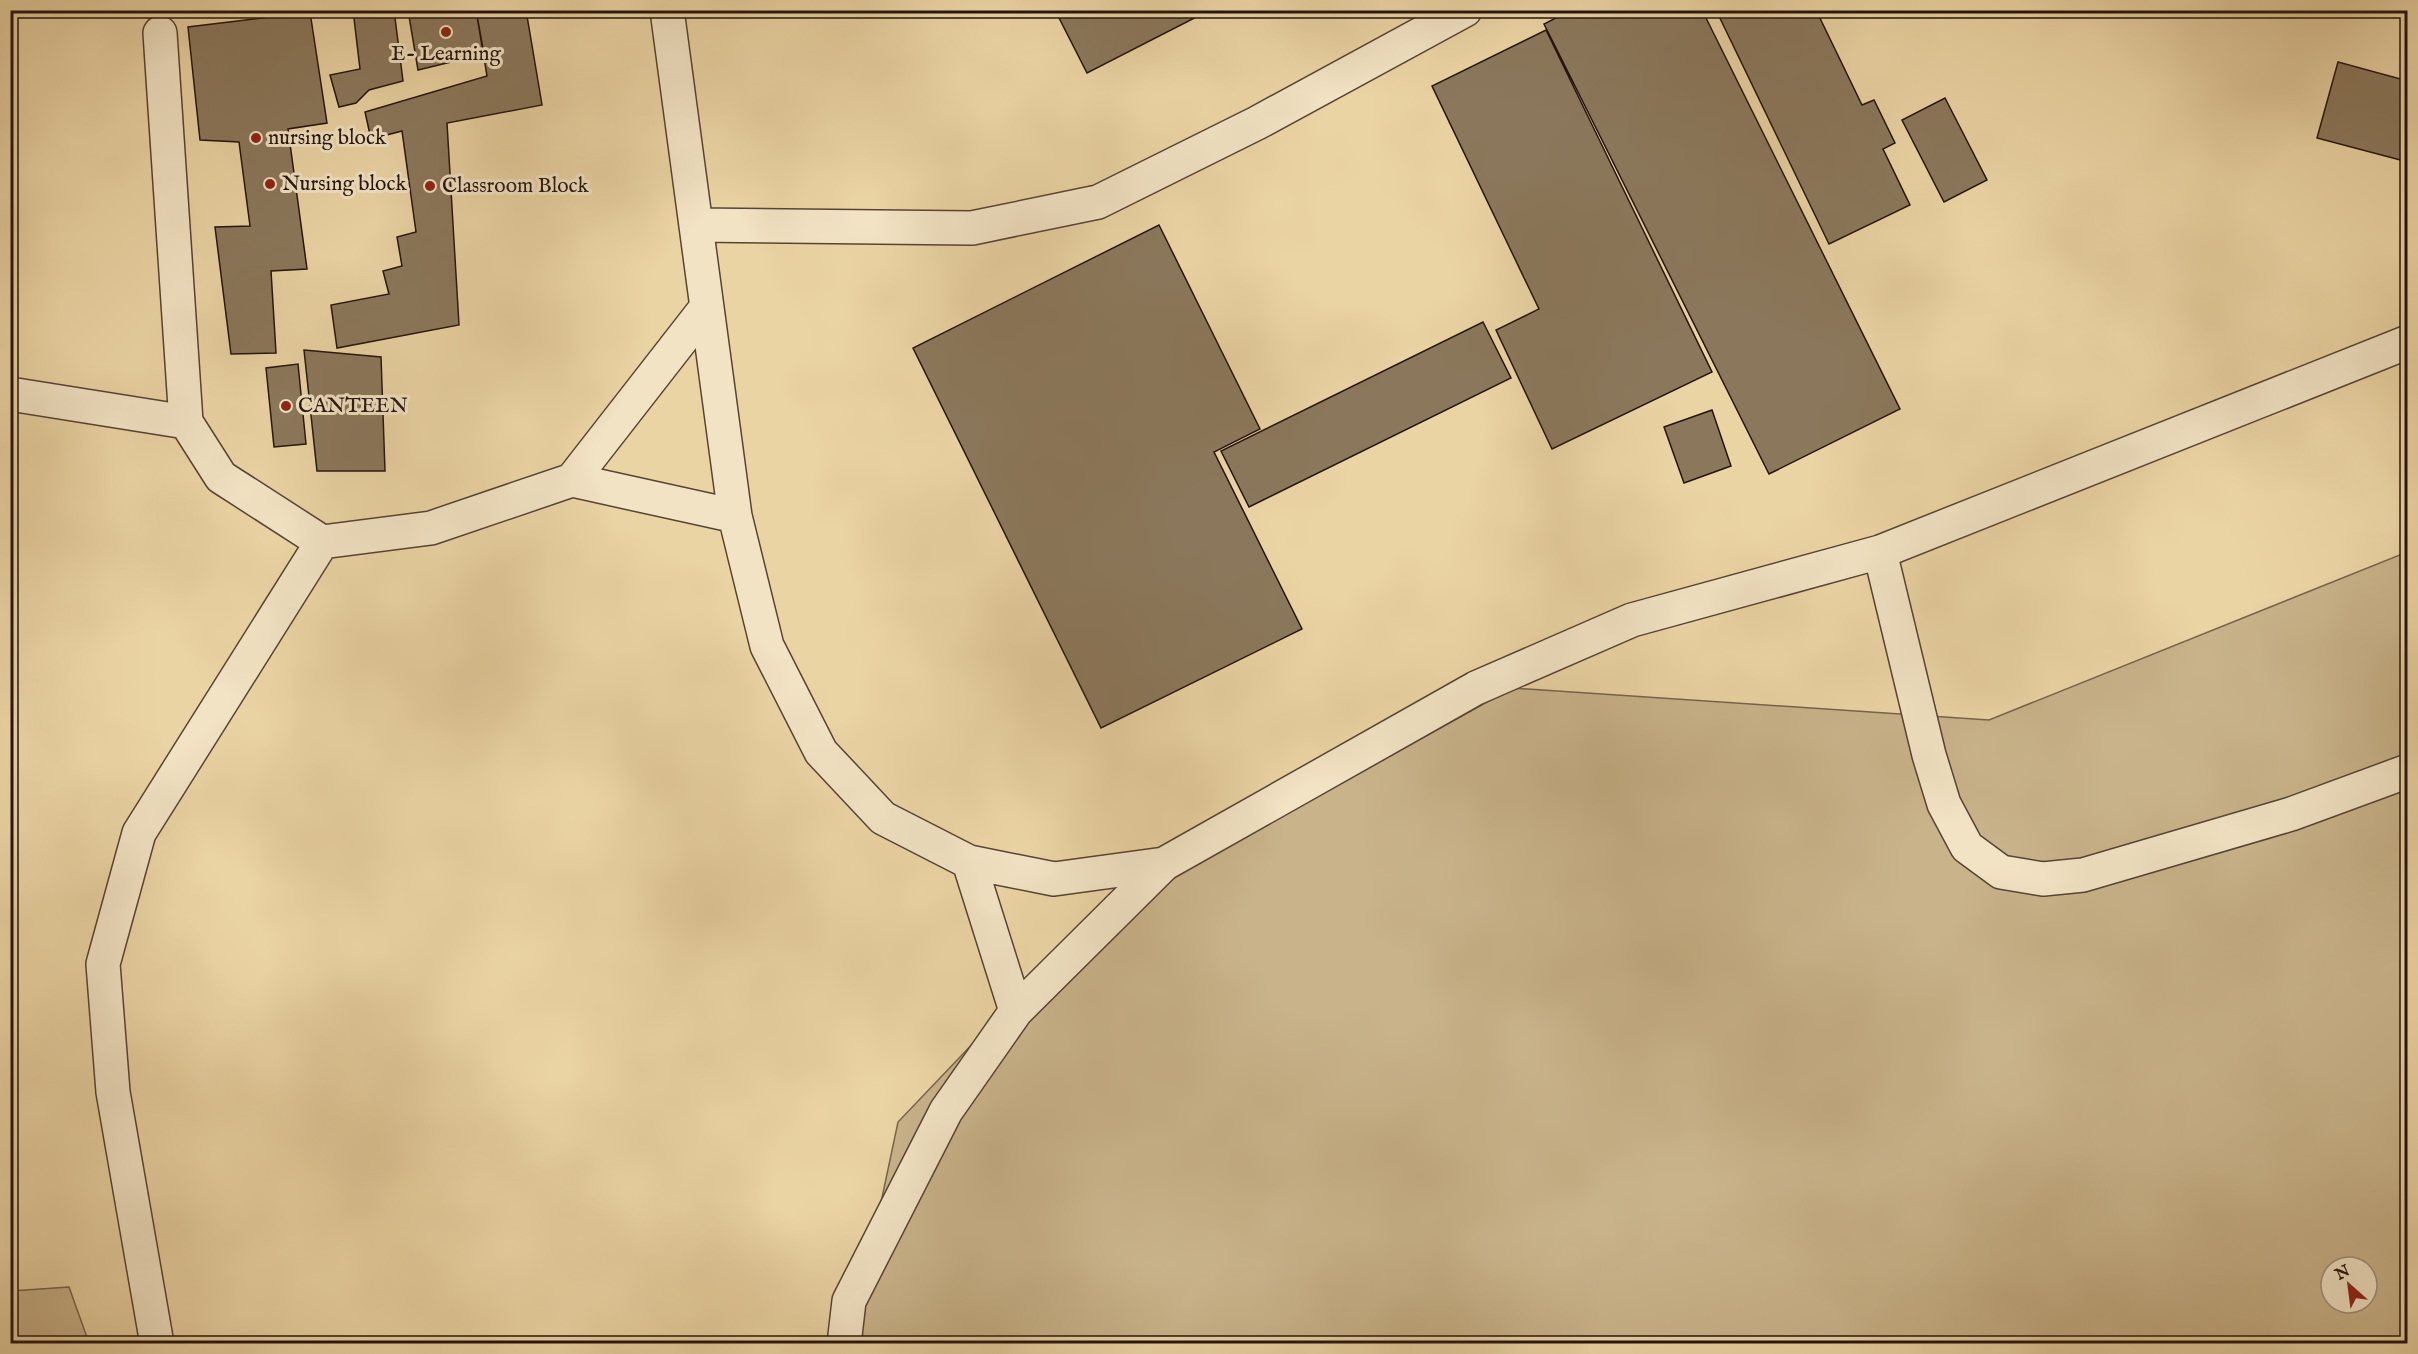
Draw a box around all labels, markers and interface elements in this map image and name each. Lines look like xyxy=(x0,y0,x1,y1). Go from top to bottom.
marker: E- Learning xyxy=(439,25,453,39)
place label: E- Learning xyxy=(391,41,502,68)
place label: nursing block xyxy=(268,125,387,152)
marker: nursing block xyxy=(249,131,263,145)
place label: Nursing block xyxy=(282,171,407,198)
place label: Classroom Block xyxy=(442,173,590,200)
marker: Nursing block xyxy=(263,177,277,191)
marker: Classroom Block xyxy=(423,179,437,193)
place label: CANTEEN xyxy=(298,393,408,420)
marker: CANTEEN xyxy=(279,399,293,413)
north arrow xyxy=(2319,1255,2379,1315)
text: N xyxy=(2331,1261,2354,1286)

